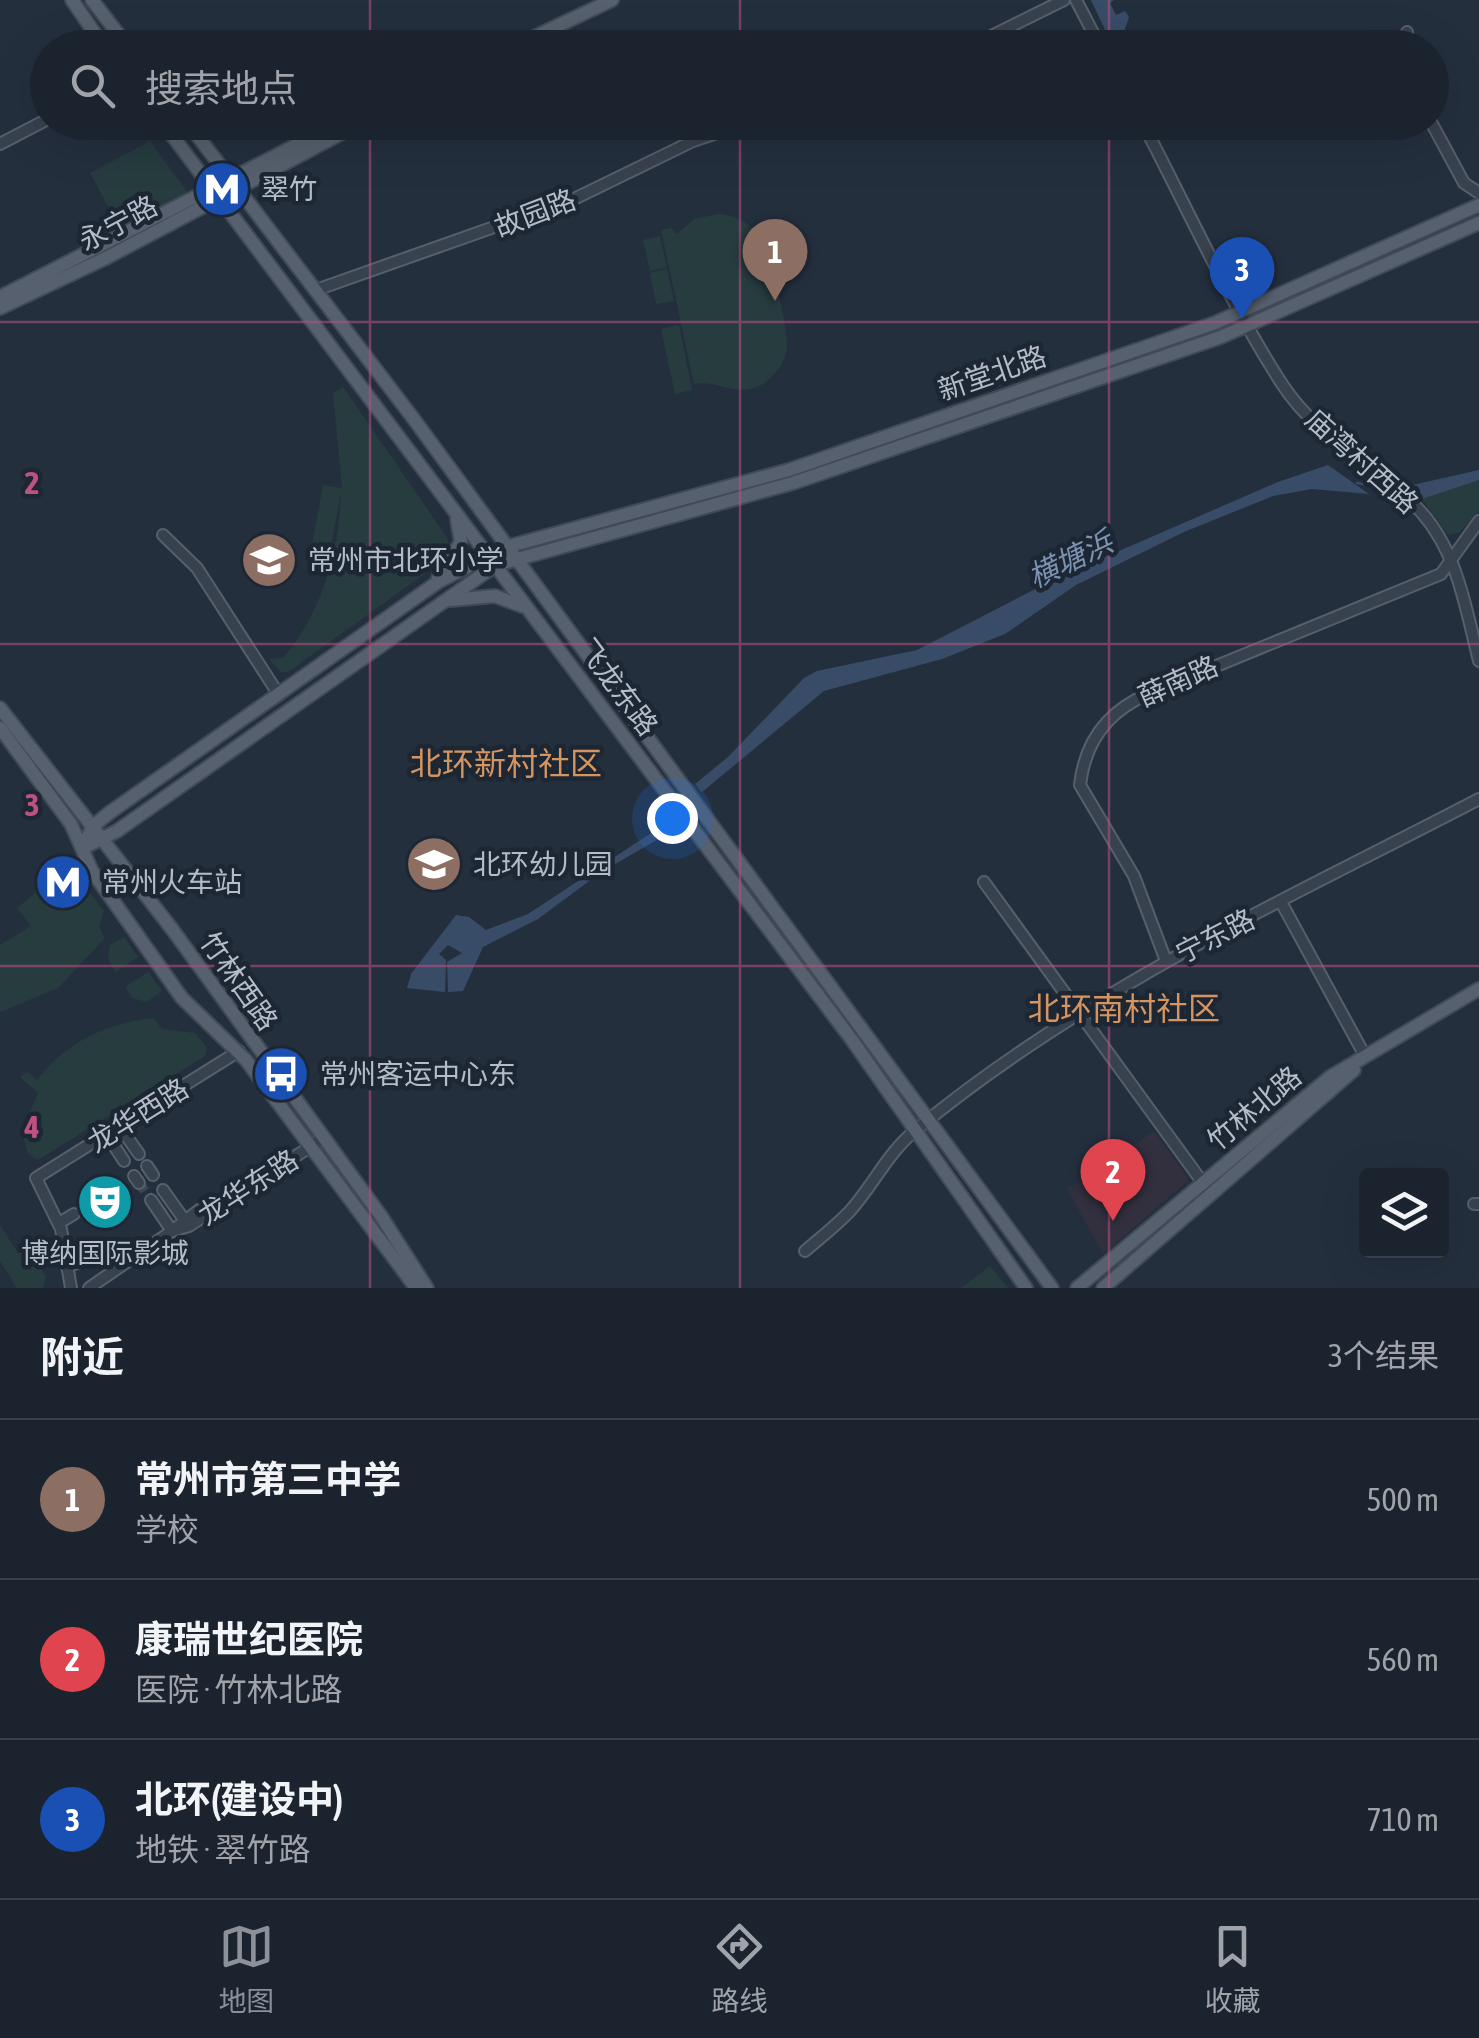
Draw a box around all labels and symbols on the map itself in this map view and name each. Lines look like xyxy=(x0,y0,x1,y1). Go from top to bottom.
metro station icon: 翠竹 xyxy=(192,159,252,219)
place label: 翠竹 xyxy=(261,173,317,205)
street label: 故园路 xyxy=(490,183,580,243)
street label: 永宁路 xyxy=(73,189,163,257)
pin: 1 xyxy=(742,218,808,301)
pin: 3 xyxy=(1210,236,1274,319)
street label: 新堂北路 xyxy=(934,340,1050,406)
street label: 庙湾村西路 xyxy=(1299,402,1425,520)
text: 2 xyxy=(24,464,40,501)
water label: 横塘浜 xyxy=(1022,523,1121,594)
school or university icon: 常州市北环小学 xyxy=(239,530,299,590)
place label: 常州市北环小学 xyxy=(308,544,504,576)
street label: 飞龙东路 xyxy=(572,633,664,741)
street label: 薛南路 xyxy=(1133,649,1223,713)
district label: 北环新村社区 xyxy=(410,745,602,782)
text: 3 xyxy=(24,786,40,823)
your location xyxy=(647,793,698,844)
school or university icon: 北环幼儿园 xyxy=(404,834,464,894)
place label: 北环幼儿园 xyxy=(473,848,613,880)
metro station icon: 常州火车站 xyxy=(33,852,93,912)
place label: 常州火车站 xyxy=(102,866,242,898)
street label: 宁东路 xyxy=(1170,903,1260,969)
street label: 竹林西路 xyxy=(194,926,284,1036)
district label: 北环南村社区 xyxy=(1028,990,1220,1027)
bus stop icon: 常州客运中心东 xyxy=(251,1044,311,1104)
place label: 常州客运中心东 xyxy=(320,1058,516,1090)
street label: 竹林北路 xyxy=(1201,1060,1307,1156)
street label: 龙华西路 xyxy=(82,1072,194,1158)
text: 4 xyxy=(23,1108,40,1145)
pin: 2 xyxy=(1080,1138,1146,1221)
street label: 龙华东路 xyxy=(192,1143,304,1231)
theatre icon: 博纳国际影城 xyxy=(75,1172,135,1232)
place label: 博纳国际影城 xyxy=(21,1237,189,1269)

